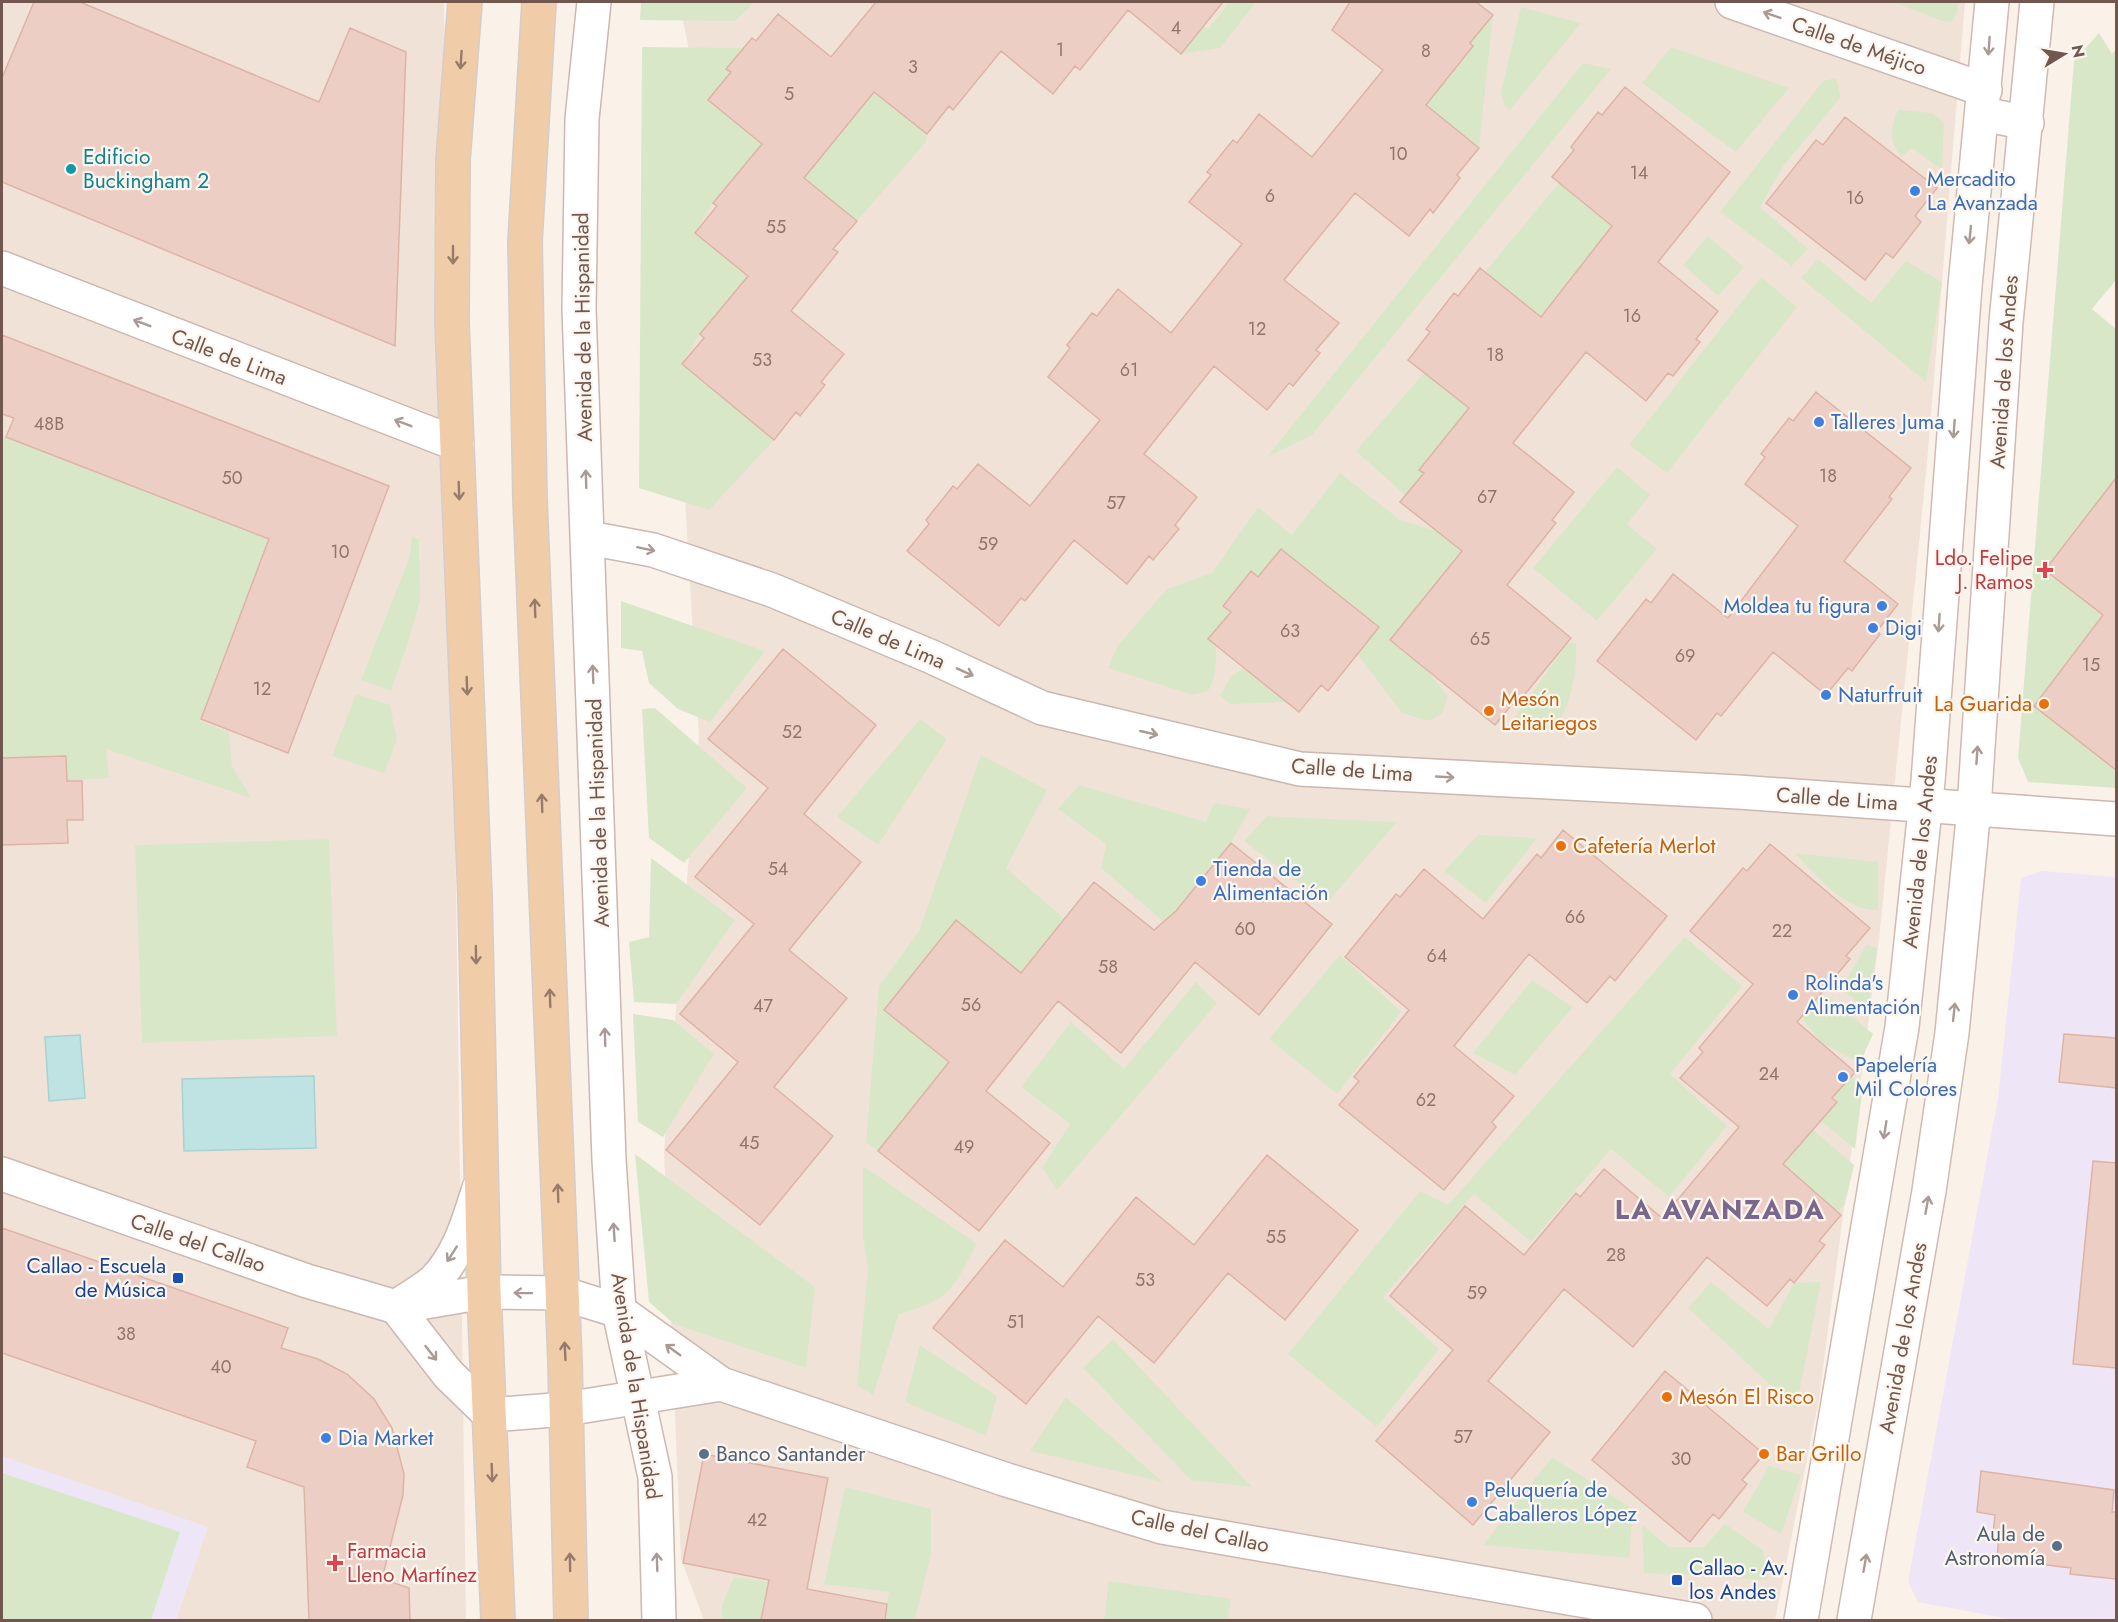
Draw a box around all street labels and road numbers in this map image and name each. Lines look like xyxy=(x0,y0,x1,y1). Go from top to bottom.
street label: Calle de Méjico xyxy=(1788,9,1930,83)
street label: Avenida de la Hispanidad xyxy=(566,212,600,442)
street label: Avenida de los Andes xyxy=(1982,274,2026,470)
street label: Calle de Lima xyxy=(167,321,291,393)
street label: Calle de Lima xyxy=(826,601,950,677)
street label: Avenida de la Hispanidad xyxy=(579,698,617,928)
street label: Calle de Lima xyxy=(1290,751,1414,789)
street label: Avenida de los Andes xyxy=(1895,754,1945,950)
street label: Calle de Lima xyxy=(1775,780,1899,818)
street label: Calle del Callao xyxy=(127,1206,269,1280)
street label: Avenida de los Andes xyxy=(1871,1240,1935,1436)
street label: Avenida de la Hispanidad xyxy=(603,1270,669,1502)
street label: Calle del Callao xyxy=(1128,1502,1272,1560)

